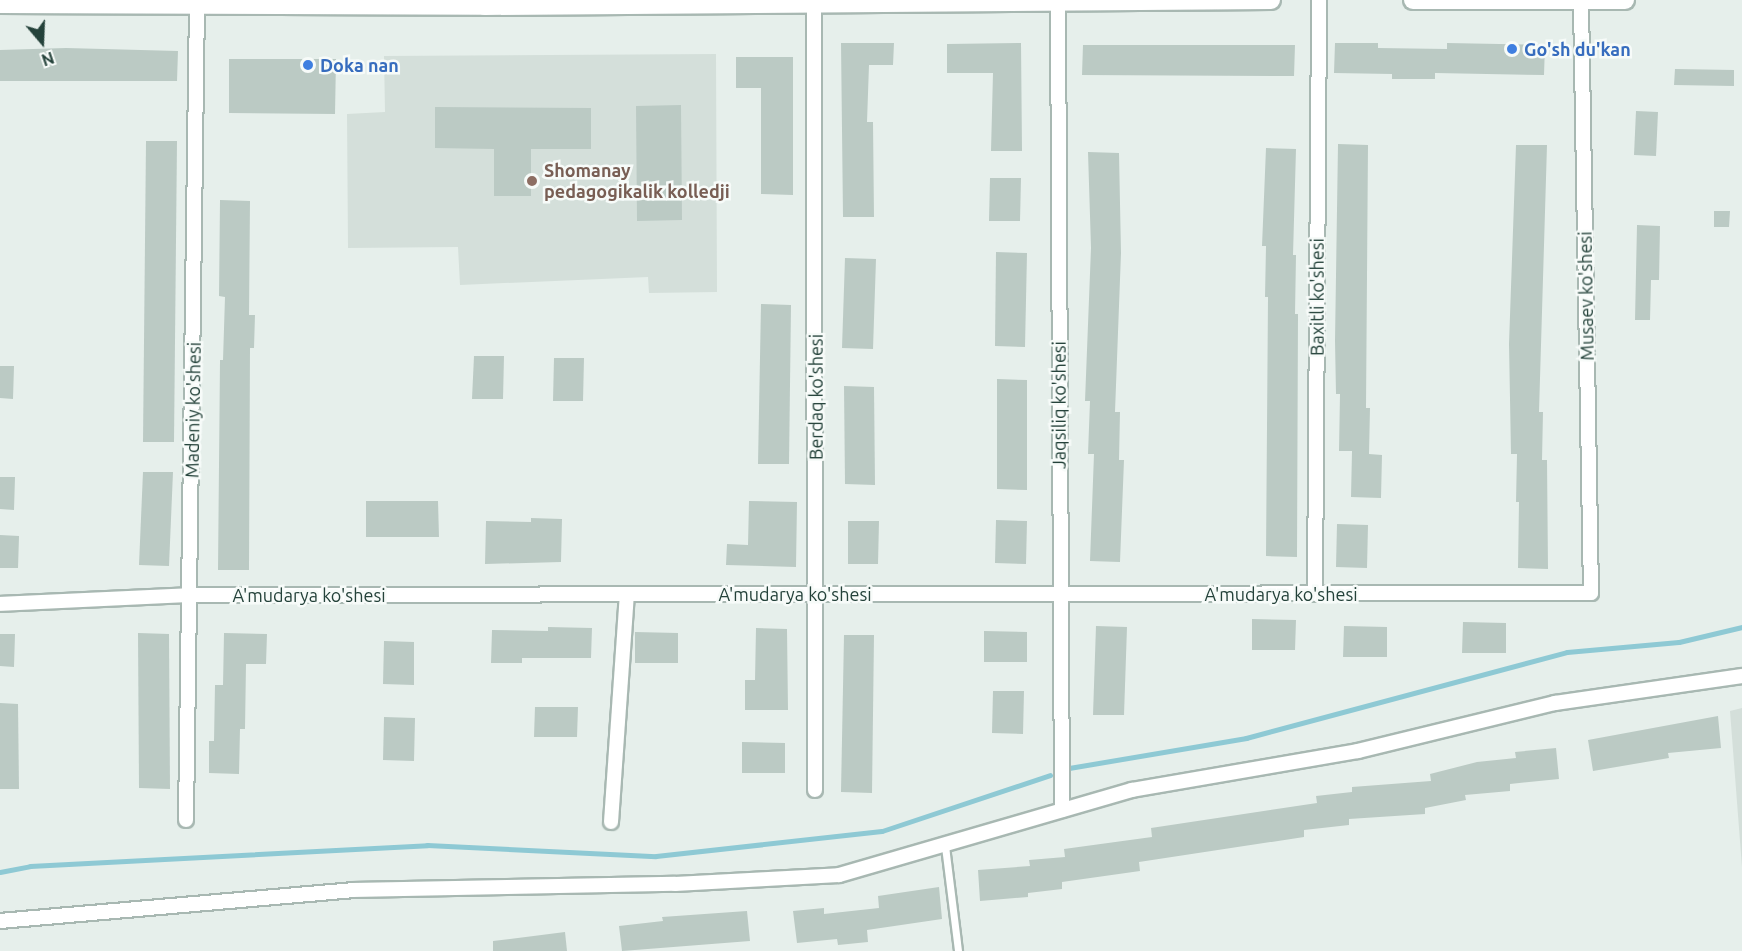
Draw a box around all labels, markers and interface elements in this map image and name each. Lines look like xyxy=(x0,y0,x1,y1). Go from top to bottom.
north arrow xyxy=(12,12,72,72)
place label: Go'sh du'kan xyxy=(1524,38,1631,60)
marker: Go'sh du'kan xyxy=(1505,42,1519,56)
text: N xyxy=(39,49,56,69)
place label: Doka nan xyxy=(320,54,399,76)
marker: Doka nan xyxy=(301,58,315,72)
place label: Shomanay pedagogikalik kolledji xyxy=(544,160,730,202)
marker: Shomanay pedagogikalik kolledji xyxy=(525,174,539,188)
street label: Musaev ko'shesi xyxy=(1574,231,1598,361)
street label: Baxitli ko'shesi xyxy=(1306,238,1328,356)
street label: Berdaq ko'shesi xyxy=(805,334,827,460)
street label: Jaqsiliq ko'shesi xyxy=(1048,341,1070,469)
street label: Madeniy ko'shesi xyxy=(181,342,205,478)
street label: A'mudarya ko'shesi xyxy=(718,583,872,605)
street label: A'mudarya ko'shesi xyxy=(1204,583,1358,605)
street label: A'mudarya ko'shesi xyxy=(232,584,386,606)

